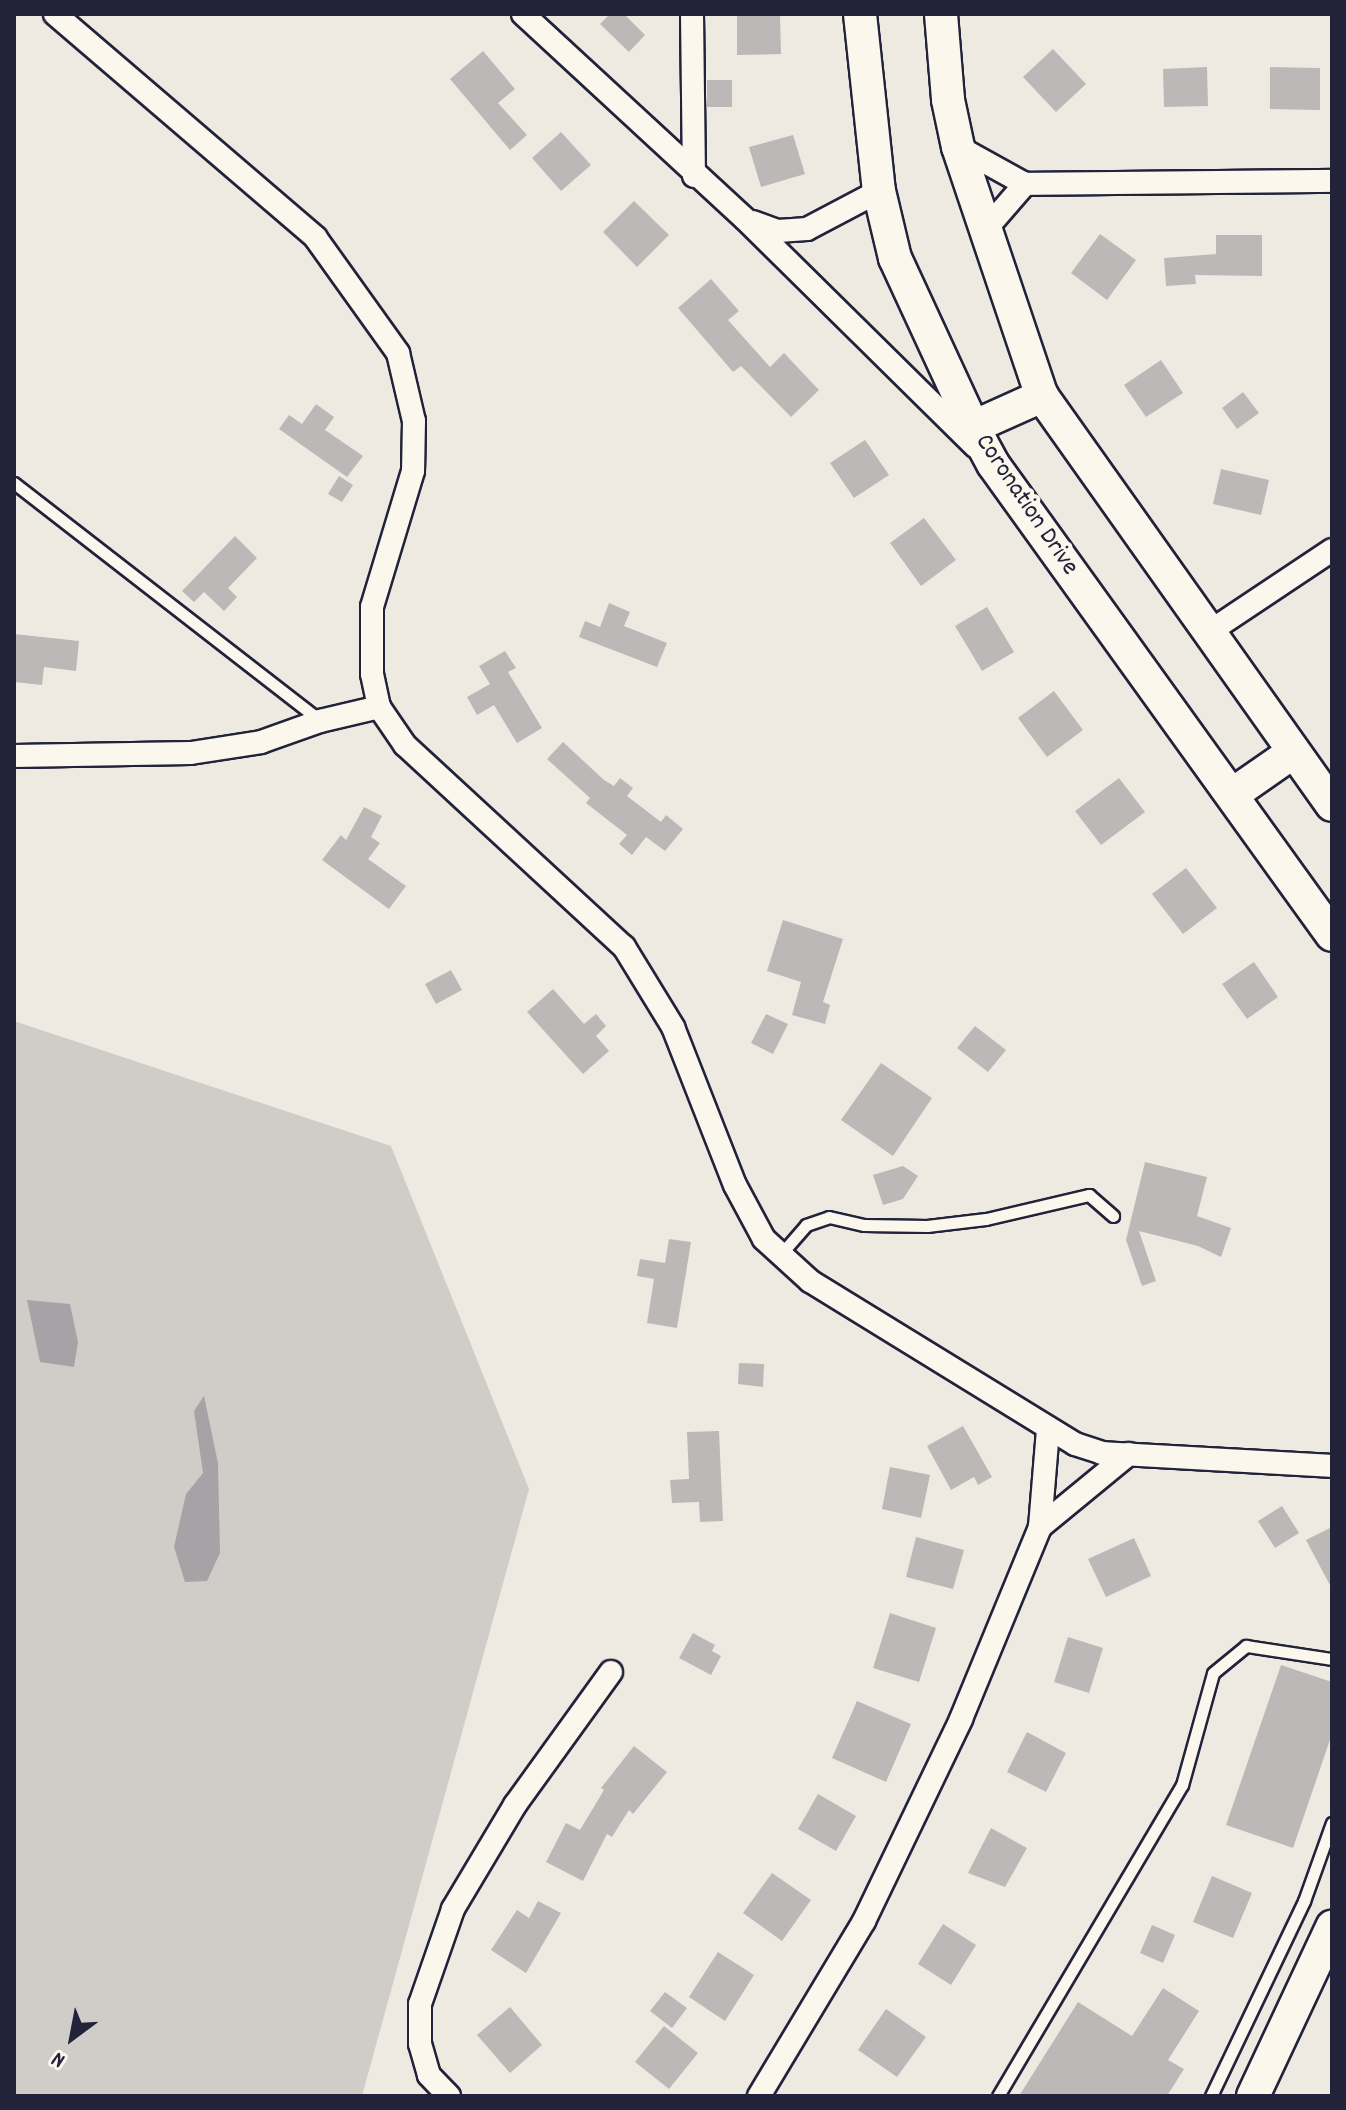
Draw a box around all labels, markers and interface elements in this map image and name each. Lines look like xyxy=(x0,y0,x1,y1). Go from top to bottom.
street label: Coronation Drive xyxy=(967,428,1085,582)
north arrow xyxy=(32,1998,112,2078)
text: N xyxy=(46,2043,72,2075)

